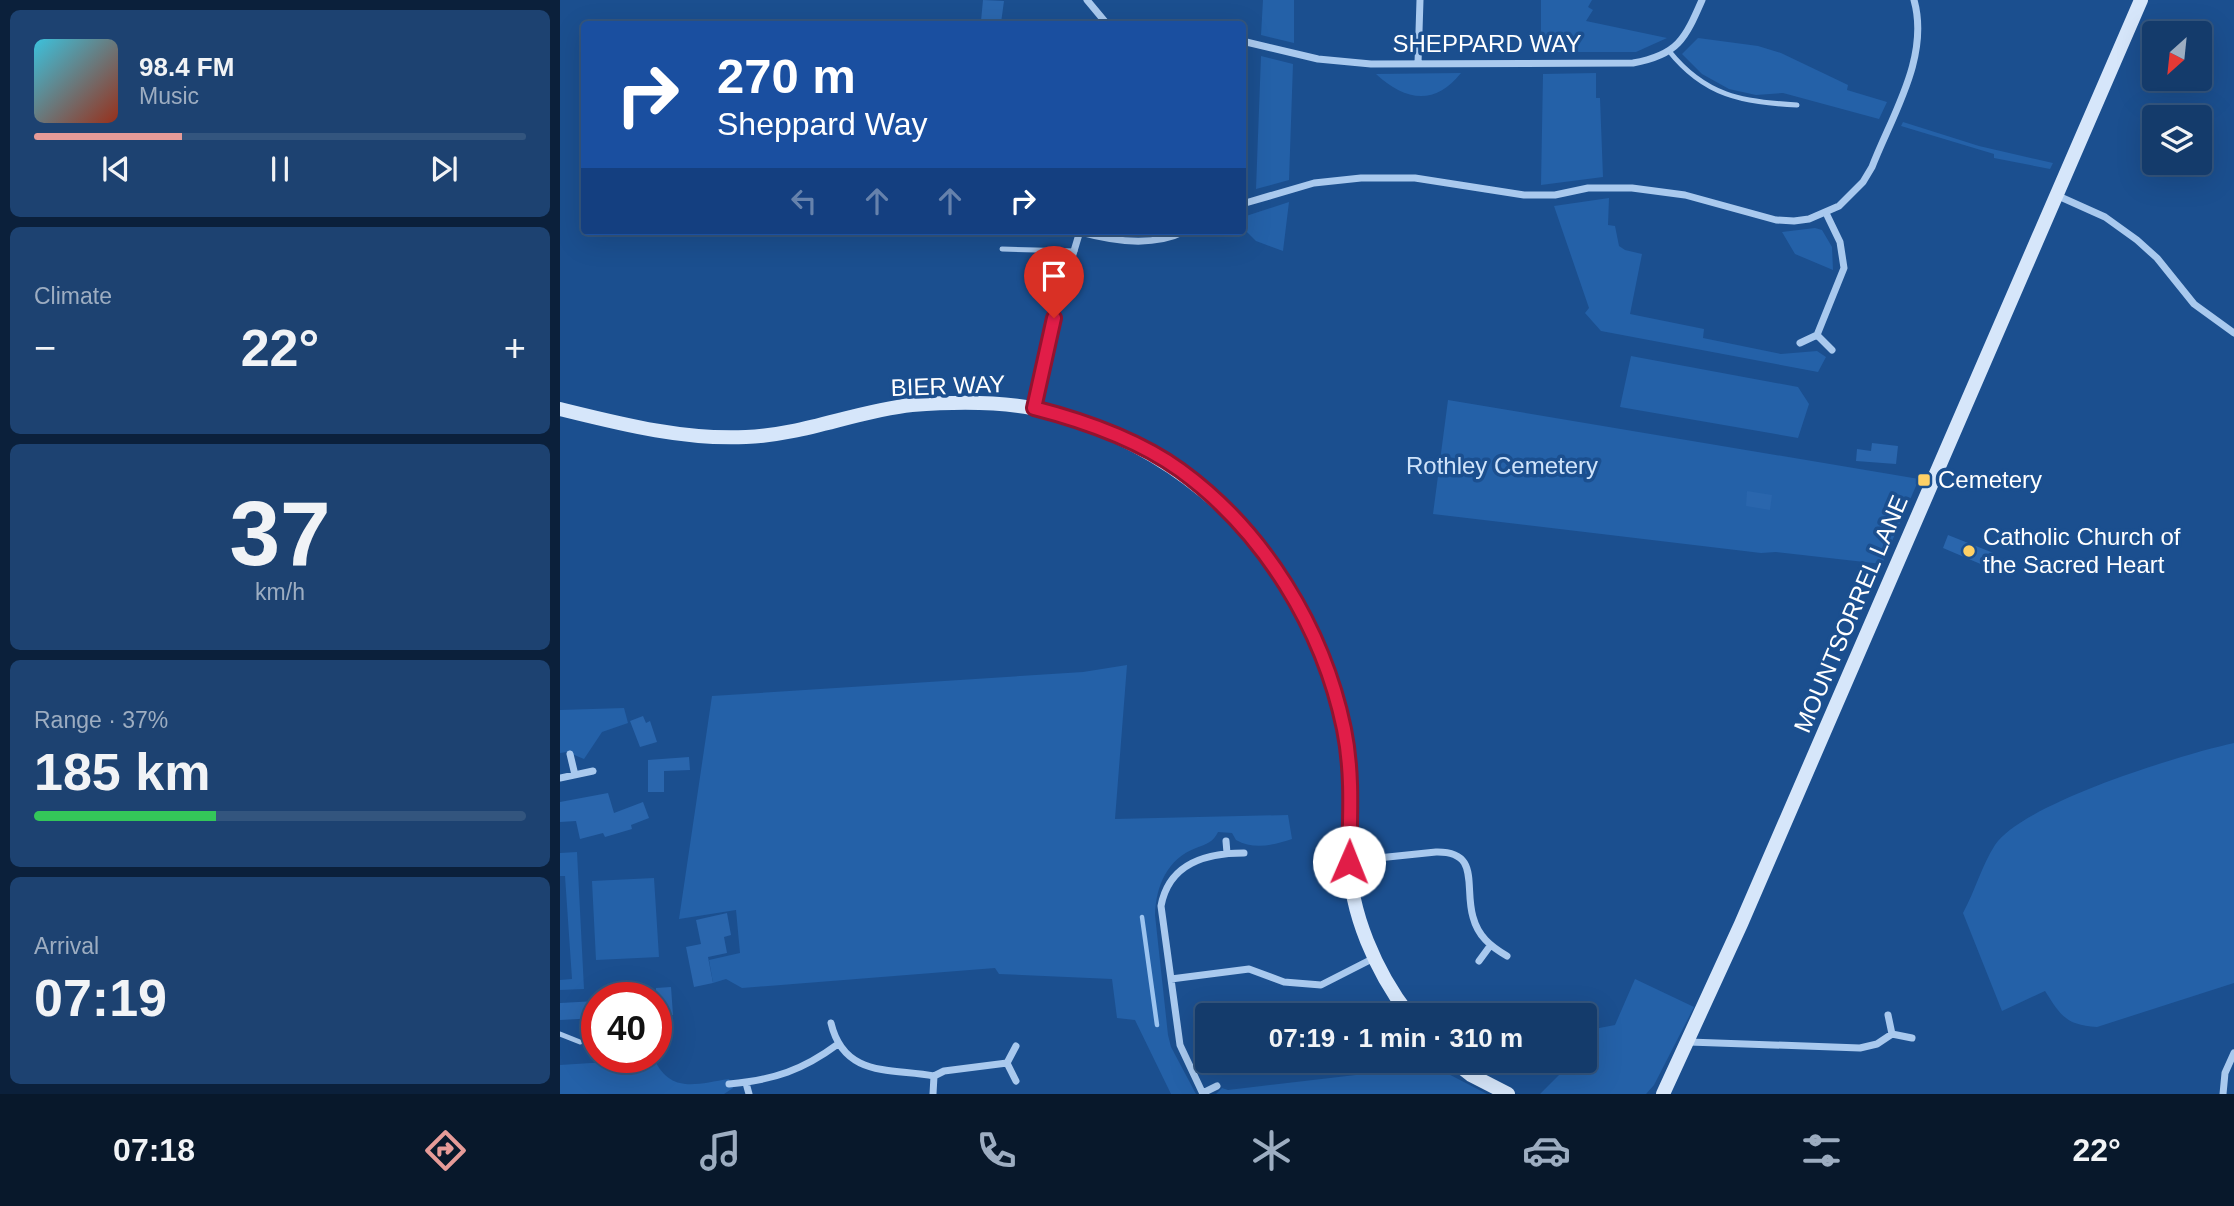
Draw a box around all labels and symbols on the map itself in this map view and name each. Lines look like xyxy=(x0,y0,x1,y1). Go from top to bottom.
north arrow xyxy=(2142,21,2212,91)
street label: SHEPPARD WAY xyxy=(1393,30,1581,57)
pin xyxy=(1024,246,1084,318)
street label: BIER WAY xyxy=(890,370,1006,401)
park label: Rothley Cemetery xyxy=(1406,452,1598,479)
place label: Cemetery xyxy=(1938,466,2042,493)
marker: Cemetery xyxy=(1916,472,1932,488)
street label: MOUNTSORREL LANE xyxy=(1788,491,1913,737)
place label: Catholic Church of the Sacred Heart xyxy=(1983,523,2181,578)
marker: Catholic Church of the Sacred Heart xyxy=(1961,543,1977,559)
position arrow xyxy=(1312,825,1386,899)
speed limit sign: 40 xyxy=(581,982,672,1073)

